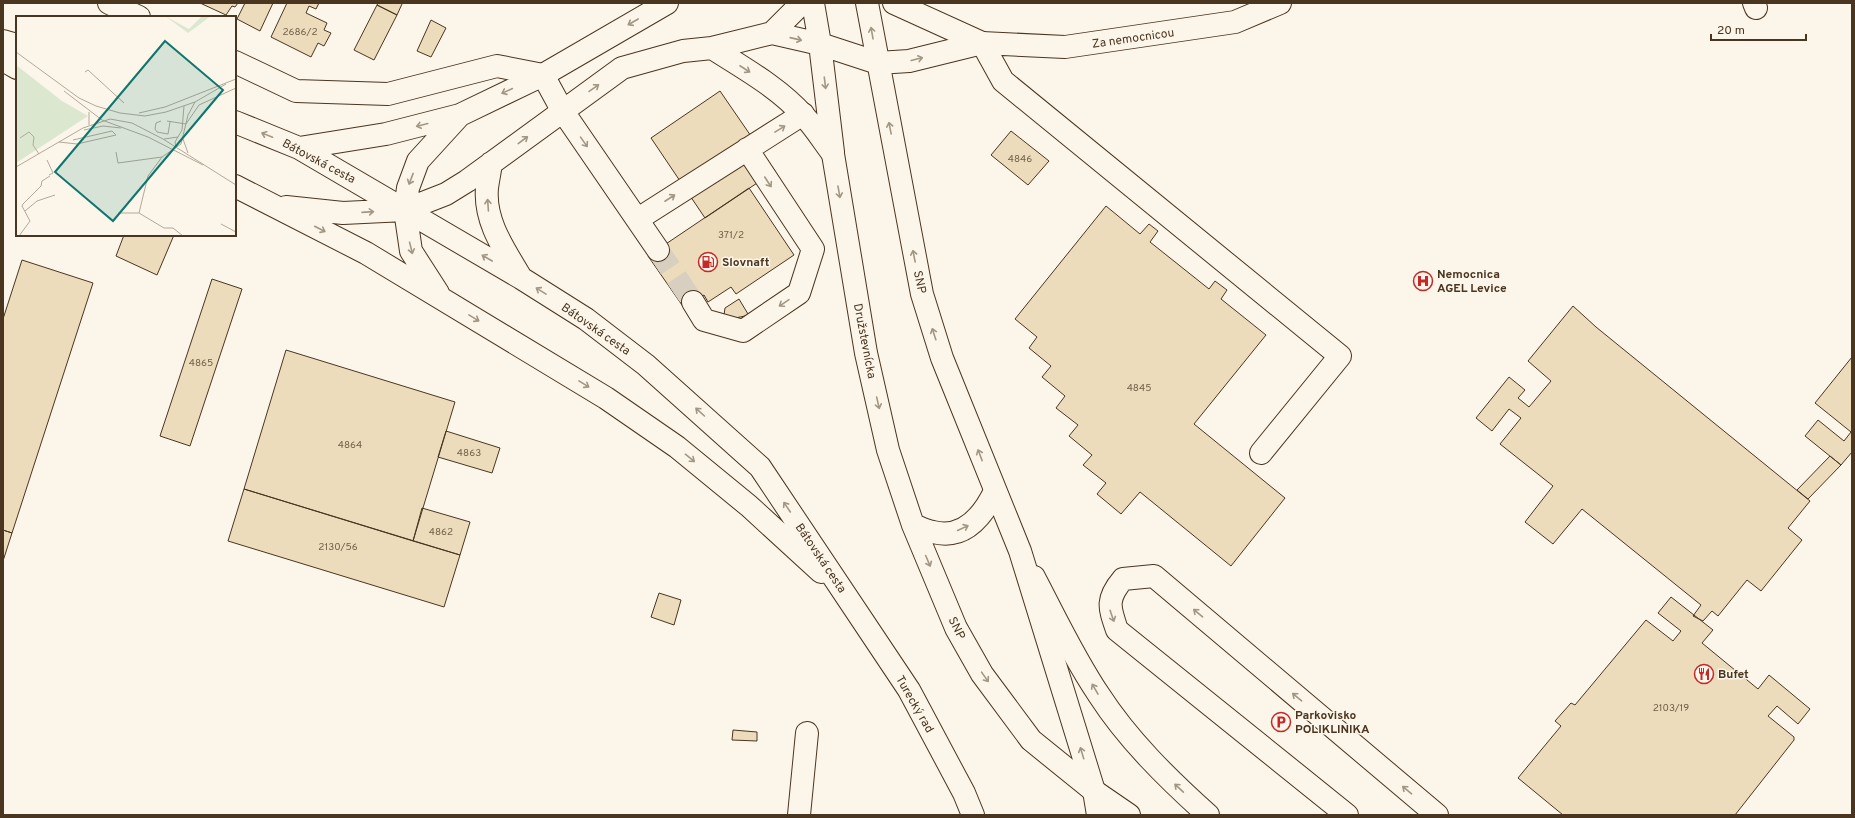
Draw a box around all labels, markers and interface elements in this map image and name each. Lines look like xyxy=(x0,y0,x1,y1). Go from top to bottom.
inset map xyxy=(16,16,236,236)
scale bar xyxy=(1711,16,1806,42)
one-way arrow xyxy=(628,19,640,27)
text: 20 m xyxy=(1717,23,1745,39)
street label: Za nemocnicou xyxy=(1091,25,1175,53)
house number: 2686/2 xyxy=(282,26,318,39)
one-way arrow xyxy=(868,27,876,40)
one-way arrow xyxy=(789,35,802,43)
one-way arrow xyxy=(910,54,923,62)
one-way arrow xyxy=(739,65,751,73)
one-way arrow xyxy=(821,76,828,89)
one-way arrow xyxy=(588,84,599,92)
one-way arrow xyxy=(502,88,514,95)
one-way arrow xyxy=(416,122,429,129)
one-way arrow xyxy=(886,122,894,135)
one-way arrow xyxy=(774,124,786,132)
one-way arrow xyxy=(262,130,274,138)
street label: Bátovská cesta xyxy=(279,136,358,188)
one-way arrow xyxy=(517,136,528,144)
one-way arrow xyxy=(580,137,588,148)
house number: 4846 xyxy=(1008,153,1032,166)
one-way arrow xyxy=(407,172,415,184)
one-way arrow xyxy=(764,176,772,187)
one-way arrow xyxy=(835,185,843,198)
one-way arrow xyxy=(665,194,676,202)
one-way arrow xyxy=(484,199,491,212)
one-way arrow xyxy=(361,209,374,216)
one-way arrow xyxy=(313,226,325,234)
house number: 371/2 xyxy=(718,229,744,242)
one-way arrow xyxy=(408,241,416,254)
one-way arrow xyxy=(910,250,918,263)
fuel station icon: Slovnaft xyxy=(697,251,719,273)
one-way arrow xyxy=(481,253,493,261)
place label: Slovnaft xyxy=(722,255,770,271)
place label: Nemocnica AGEL Levice xyxy=(1437,267,1507,297)
street label: SNP xyxy=(909,269,929,296)
hospital icon: Nemocnica AGEL Levice xyxy=(1412,270,1434,292)
one-way arrow xyxy=(535,286,547,294)
one-way arrow xyxy=(779,299,790,307)
street label: Bátovská cesta xyxy=(558,300,633,360)
street label: Družstevnícka xyxy=(849,302,879,380)
one-way arrow xyxy=(468,314,480,322)
one-way arrow xyxy=(930,327,937,340)
house number: 4865 xyxy=(189,357,213,370)
one-way arrow xyxy=(578,380,590,388)
house number: 4845 xyxy=(1127,382,1151,395)
one-way arrow xyxy=(874,396,882,409)
one-way arrow xyxy=(695,407,705,417)
house number: 4864 xyxy=(338,439,362,452)
house number: 4863 xyxy=(457,447,481,460)
one-way arrow xyxy=(976,450,984,462)
one-way arrow xyxy=(685,454,696,462)
one-way arrow xyxy=(783,502,791,513)
street label: Bátovská cesta xyxy=(791,521,849,597)
one-way arrow xyxy=(957,524,969,531)
house number: 4862 xyxy=(429,526,453,539)
house number: 2130/56 xyxy=(318,541,358,554)
one-way arrow xyxy=(925,554,932,566)
one-way arrow xyxy=(1109,609,1116,622)
one-way arrow xyxy=(1192,609,1203,618)
street label: SNP xyxy=(944,615,969,643)
restaurant icon: Bufet xyxy=(1693,663,1715,685)
place label: Bufet xyxy=(1718,667,1749,683)
one-way arrow xyxy=(981,672,989,683)
street label: Turecký rad xyxy=(891,673,937,736)
one-way arrow xyxy=(1091,684,1099,696)
one-way arrow xyxy=(1292,693,1302,702)
house number: 2103/19 xyxy=(1653,702,1689,715)
place label: Parkovisko POLIKLINIKA xyxy=(1295,708,1370,738)
parking icon: Parkovisko POLIKLINIKA xyxy=(1270,711,1292,733)
one-way arrow xyxy=(1078,747,1085,760)
one-way arrow xyxy=(1174,784,1184,793)
one-way arrow xyxy=(1402,785,1413,794)

